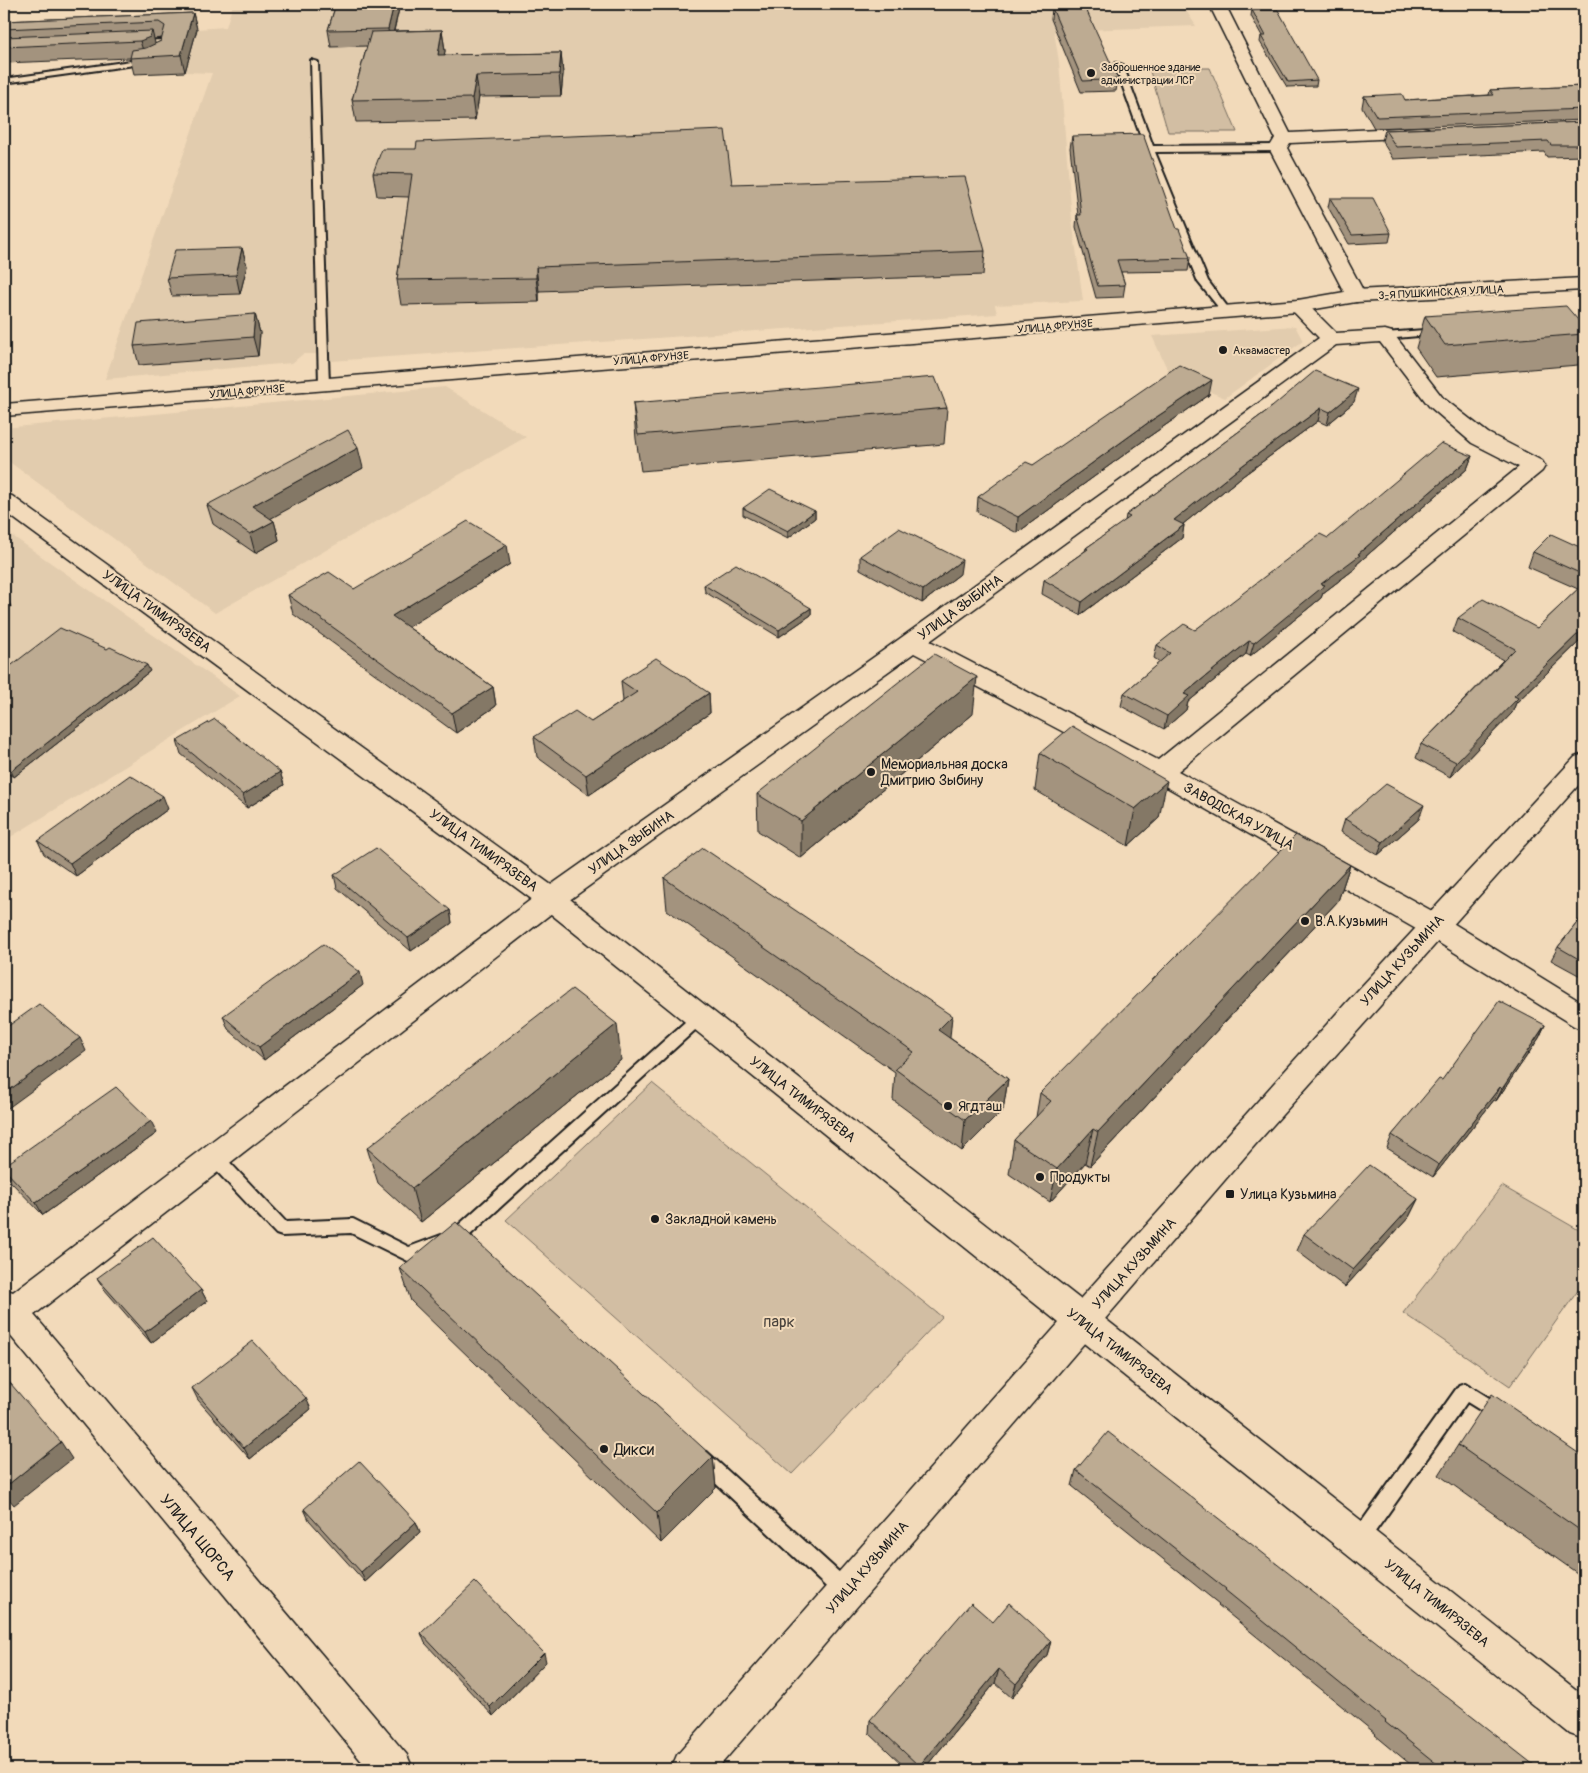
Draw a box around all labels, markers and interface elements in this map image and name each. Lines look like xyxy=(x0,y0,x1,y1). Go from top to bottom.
place label: Заброшенное здание администрации ЛСР xyxy=(1101,61,1201,87)
marker: Заброшенное здание администрации ЛСР xyxy=(1085,67,1097,79)
street label: 3-Я ПУШКИНСКАЯ УЛИЦА xyxy=(1378,283,1504,302)
street label: УЛИЦА ФРУНЗЕ xyxy=(1017,317,1094,336)
marker: Аквамастер xyxy=(1217,344,1229,356)
place label: Аквамастер xyxy=(1233,344,1290,357)
street label: УЛИЦА ФРУНЗЕ xyxy=(613,349,690,368)
street label: УЛИЦА ФРУНЗЕ xyxy=(209,382,286,401)
street label: УЛИЦА ТИМИРЯЗЕВА xyxy=(99,566,214,656)
street label: УЛИЦА ЗЫБИНА xyxy=(915,571,1006,644)
place label: Мемориальная доска Дмитрию Зыбину xyxy=(880,756,1008,789)
marker: Мемориальная доска Дмитрию Зыбину xyxy=(865,766,877,778)
street label: ЗАВОДСКАЯ УЛИЦА xyxy=(1180,779,1297,854)
street label: УЛИЦА ТИМИРЯЗЕВА xyxy=(426,805,541,895)
street label: УЛИЦА ЗЫБИНА xyxy=(585,807,677,878)
street label: УЛИЦА КУЗЬМИНА xyxy=(1357,911,1448,1009)
place label: В.А.Кузьмин xyxy=(1315,913,1388,930)
marker: В.А.Кузьмин xyxy=(1299,915,1311,927)
street label: УЛИЦА ТИМИРЯЗЕВА xyxy=(746,1053,859,1146)
place label: Ягдташ xyxy=(958,1098,1002,1115)
marker: Ягдташ xyxy=(942,1100,954,1112)
place label: Продукты xyxy=(1050,1169,1110,1186)
marker: Продукты xyxy=(1034,1171,1046,1183)
place label: Улица Кузьмина xyxy=(1240,1186,1337,1203)
marker: Улица Кузьмина xyxy=(1224,1188,1236,1200)
place label: Закладной камень xyxy=(665,1211,777,1228)
marker: Закладной камень xyxy=(649,1213,661,1225)
street label: УЛИЦА КУЗЬМИНА xyxy=(1089,1214,1180,1312)
street label: УЛИЦА ТИМИРЯЗЕВА xyxy=(1063,1305,1176,1398)
park label: парк xyxy=(763,1312,795,1332)
place label: Дикси xyxy=(613,1440,654,1460)
marker: Дикси xyxy=(598,1443,610,1455)
street label: УЛИЦА ЩОРСА xyxy=(155,1490,239,1585)
street label: УЛИЦА КУЗЬМИНА xyxy=(823,1518,912,1617)
street label: УЛИЦА ТИМИРЯЗЕВА xyxy=(1381,1556,1492,1651)

